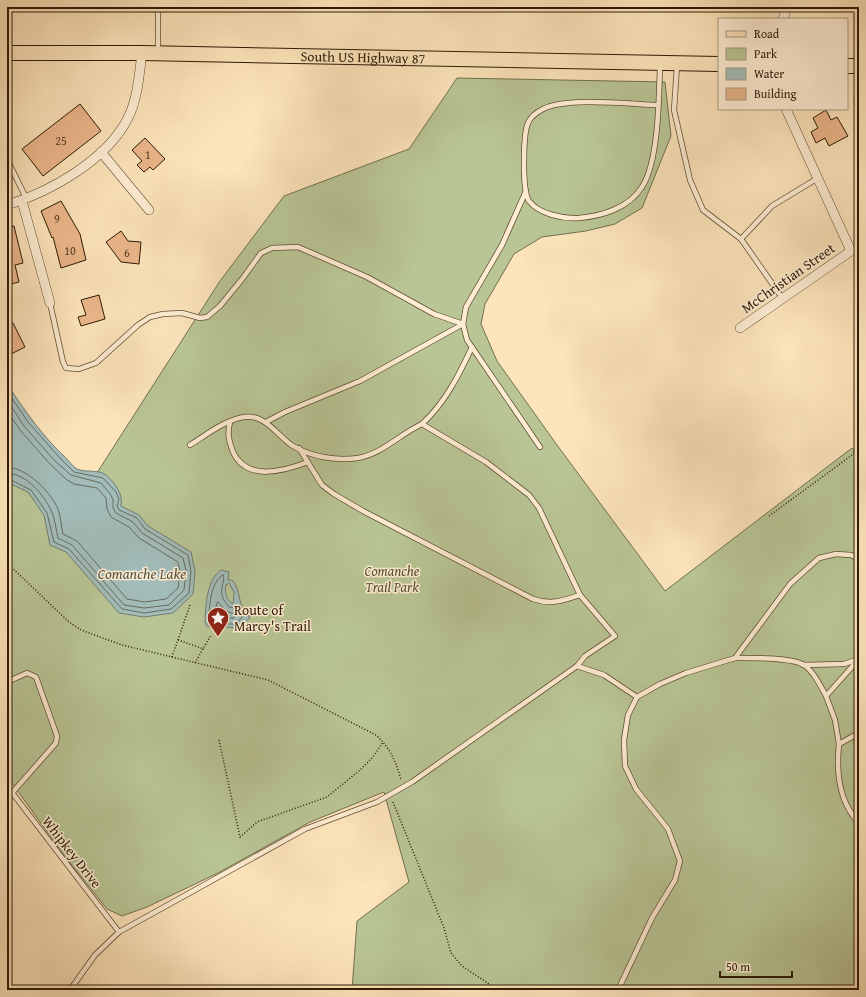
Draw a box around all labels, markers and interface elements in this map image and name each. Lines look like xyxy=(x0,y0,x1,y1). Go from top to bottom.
legend xyxy=(718,18,848,110)
text: Road xyxy=(754,25,780,42)
text: Park xyxy=(754,45,778,62)
street label: South US Highway 87 xyxy=(300,46,426,68)
text: Water xyxy=(754,65,784,82)
text: Building xyxy=(754,85,797,102)
house number: 25 xyxy=(55,132,67,149)
house number: 1 xyxy=(145,146,151,163)
house number: 9 xyxy=(54,210,60,227)
street label: McChristian Street xyxy=(737,238,839,318)
house number: 10 xyxy=(64,242,76,259)
house number: 6 xyxy=(124,244,130,261)
park label: Comanche Trail Park xyxy=(365,561,420,597)
water label: Comanche Lake xyxy=(98,563,186,584)
place label: Route of Marcy's Trail xyxy=(234,600,311,636)
place icon: Route of Marcy's Trail xyxy=(205,605,231,638)
street label: Whipkey Drive xyxy=(38,812,107,892)
scale bar xyxy=(720,953,792,979)
text: 50 m xyxy=(726,958,750,975)

